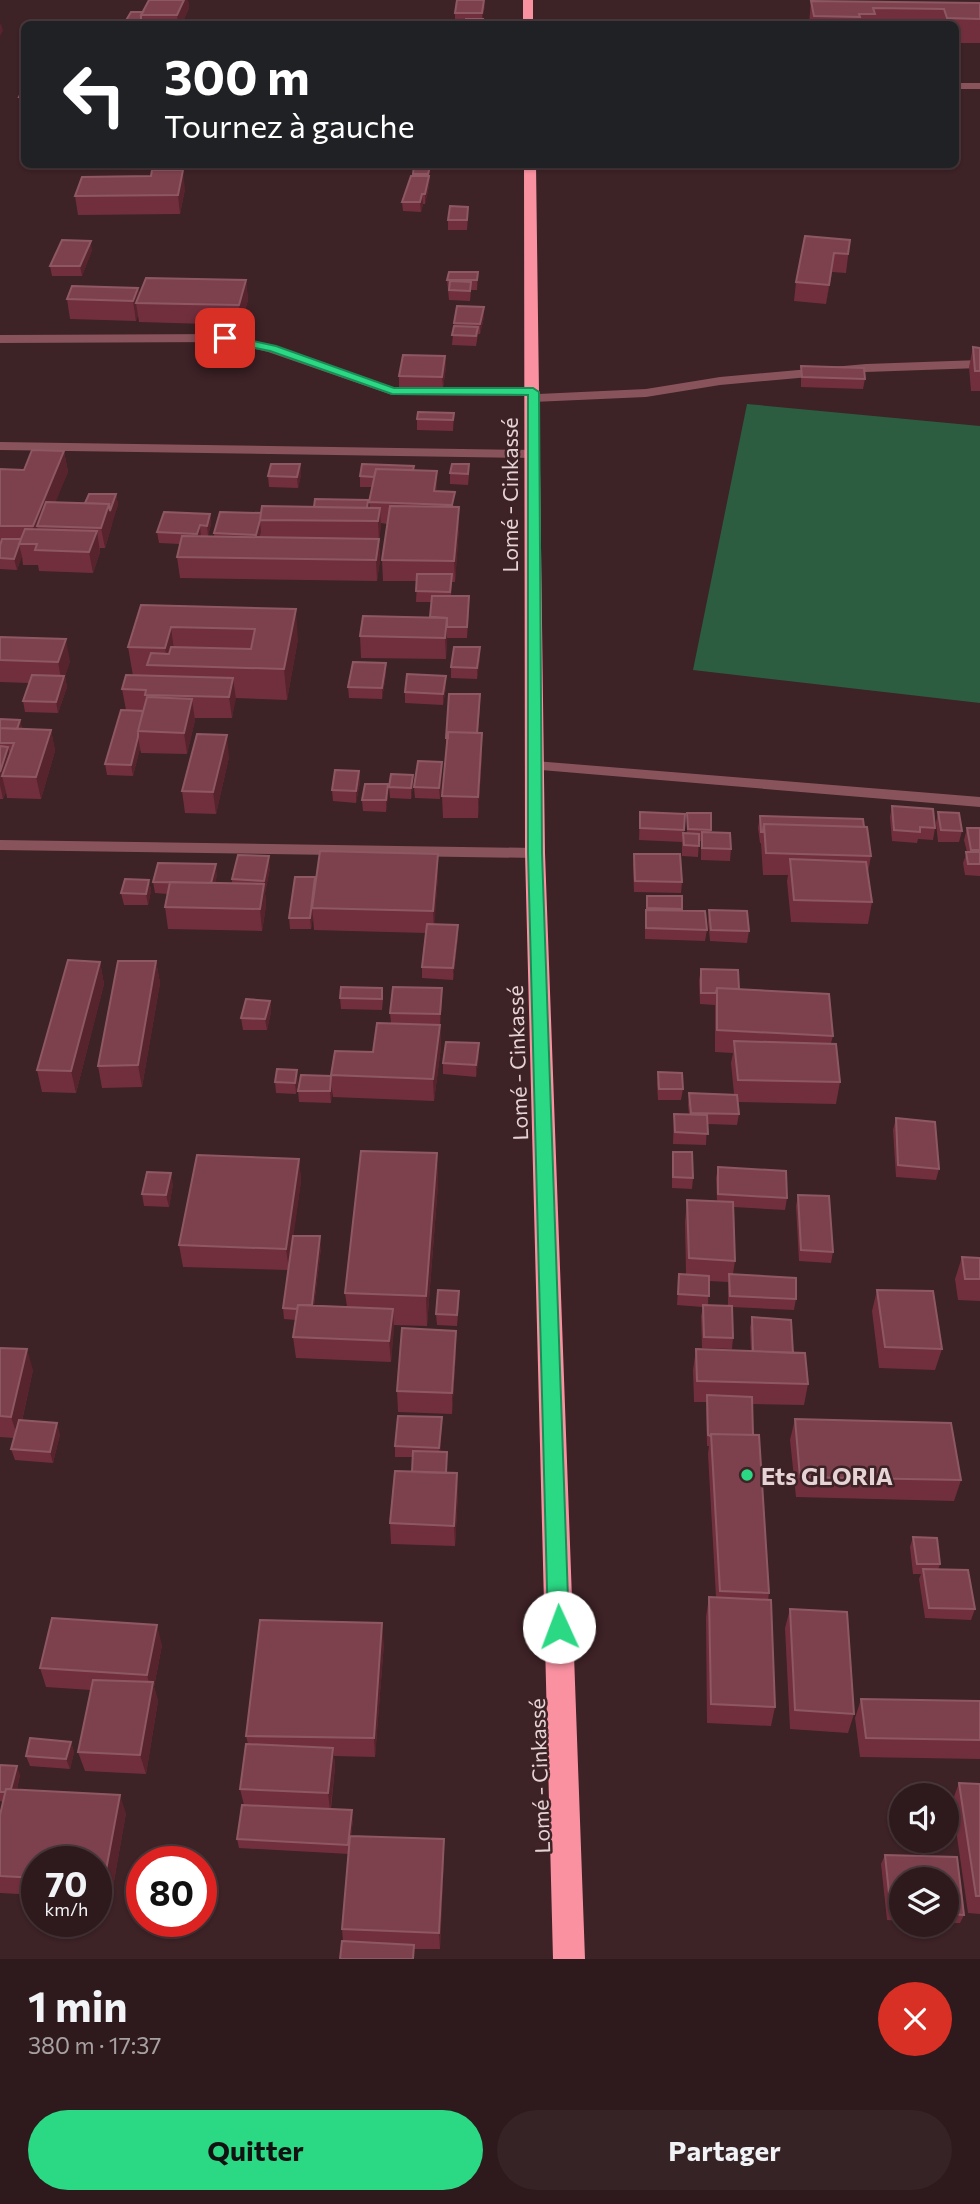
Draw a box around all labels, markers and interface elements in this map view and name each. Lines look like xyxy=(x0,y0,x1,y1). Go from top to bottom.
text: 300 m xyxy=(164,45,310,105)
icon: left xyxy=(49,49,140,140)
text: Tournez à gauche xyxy=(164,105,415,145)
pin xyxy=(195,308,255,368)
icon: arrive xyxy=(206,319,244,357)
street label: Lomé - Cinkassé xyxy=(497,417,522,573)
street label: Lomé - Cinkassé xyxy=(502,985,532,1141)
place label: Ets GLORIA xyxy=(761,1461,893,1490)
marker: Ets GLORIA xyxy=(739,1467,755,1483)
position arrow xyxy=(522,1590,596,1664)
street label: Lomé - Cinkassé xyxy=(524,1698,554,1854)
map controls xyxy=(889,1783,959,1937)
button: sound xyxy=(889,1783,959,1853)
speed limit sign: 80 xyxy=(126,1846,217,1937)
text: 70 xyxy=(45,1861,88,1904)
button: layers xyxy=(889,1867,959,1937)
text: km/h xyxy=(45,1898,88,1920)
text: 1 min xyxy=(28,1979,128,2031)
button: close xyxy=(878,1982,952,2056)
text: 380 m · 17:37 xyxy=(28,2031,161,2059)
button: Quitter xyxy=(28,2110,483,2190)
button: Partager xyxy=(497,2110,952,2190)

